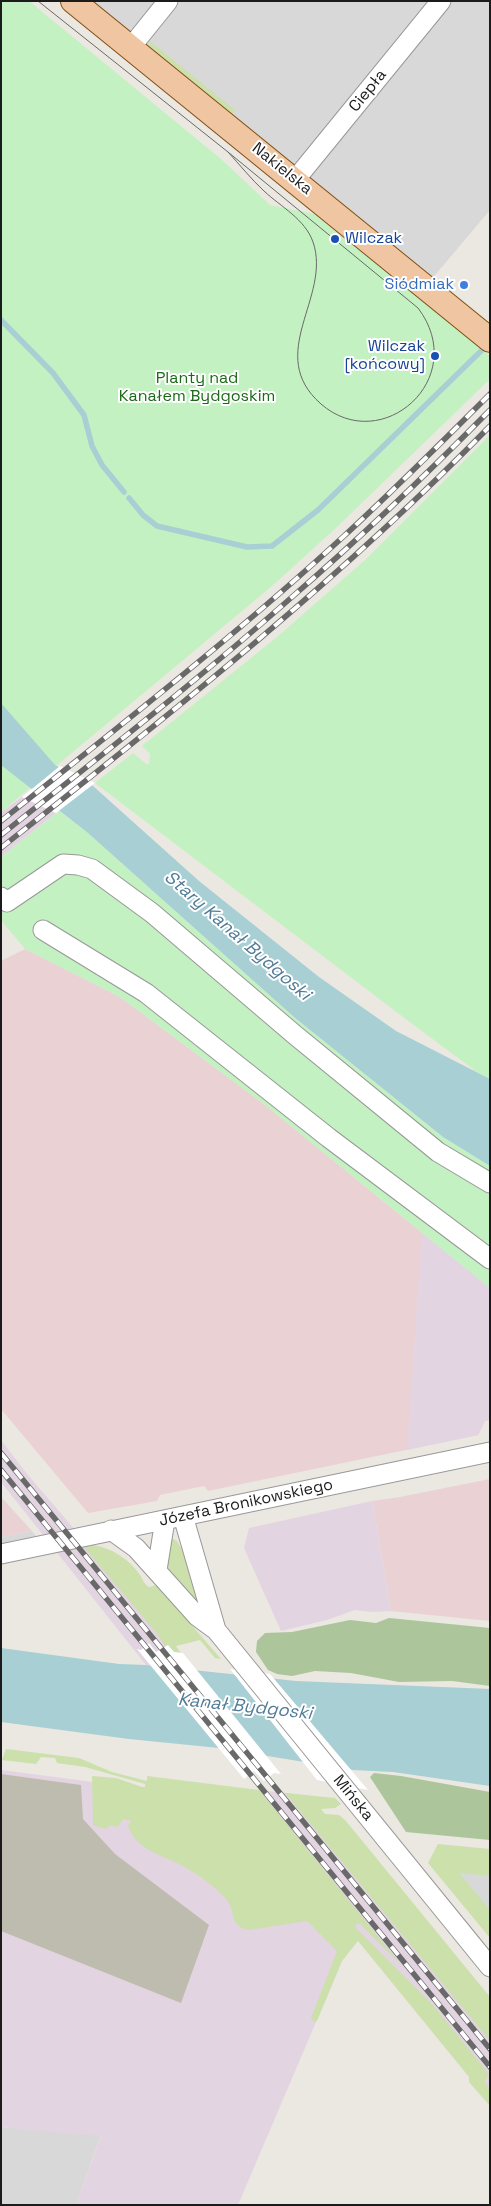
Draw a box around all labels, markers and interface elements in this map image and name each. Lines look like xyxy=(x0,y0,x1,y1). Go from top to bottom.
street label: Ciepła xyxy=(345,66,391,116)
street label: Nakielska xyxy=(248,139,316,199)
place label: Wilczak xyxy=(345,229,402,249)
marker: Wilczak xyxy=(329,233,341,245)
place label: Siódmiak xyxy=(385,275,454,295)
marker: Siódmiak xyxy=(458,279,470,291)
place label: Wilczak [końcowy] xyxy=(344,337,425,375)
marker: Wilczak [końcowy] xyxy=(429,350,441,362)
park label: Planty nad Kanałem Bydgoskim xyxy=(119,369,275,407)
water label: Stary Kanał Bydgoski xyxy=(159,867,315,1005)
street label: Józefa Bronikowskiego xyxy=(157,1475,335,1531)
water label: Kanał Bydgoski xyxy=(177,1689,313,1725)
street label: Mińska xyxy=(329,1771,377,1825)

